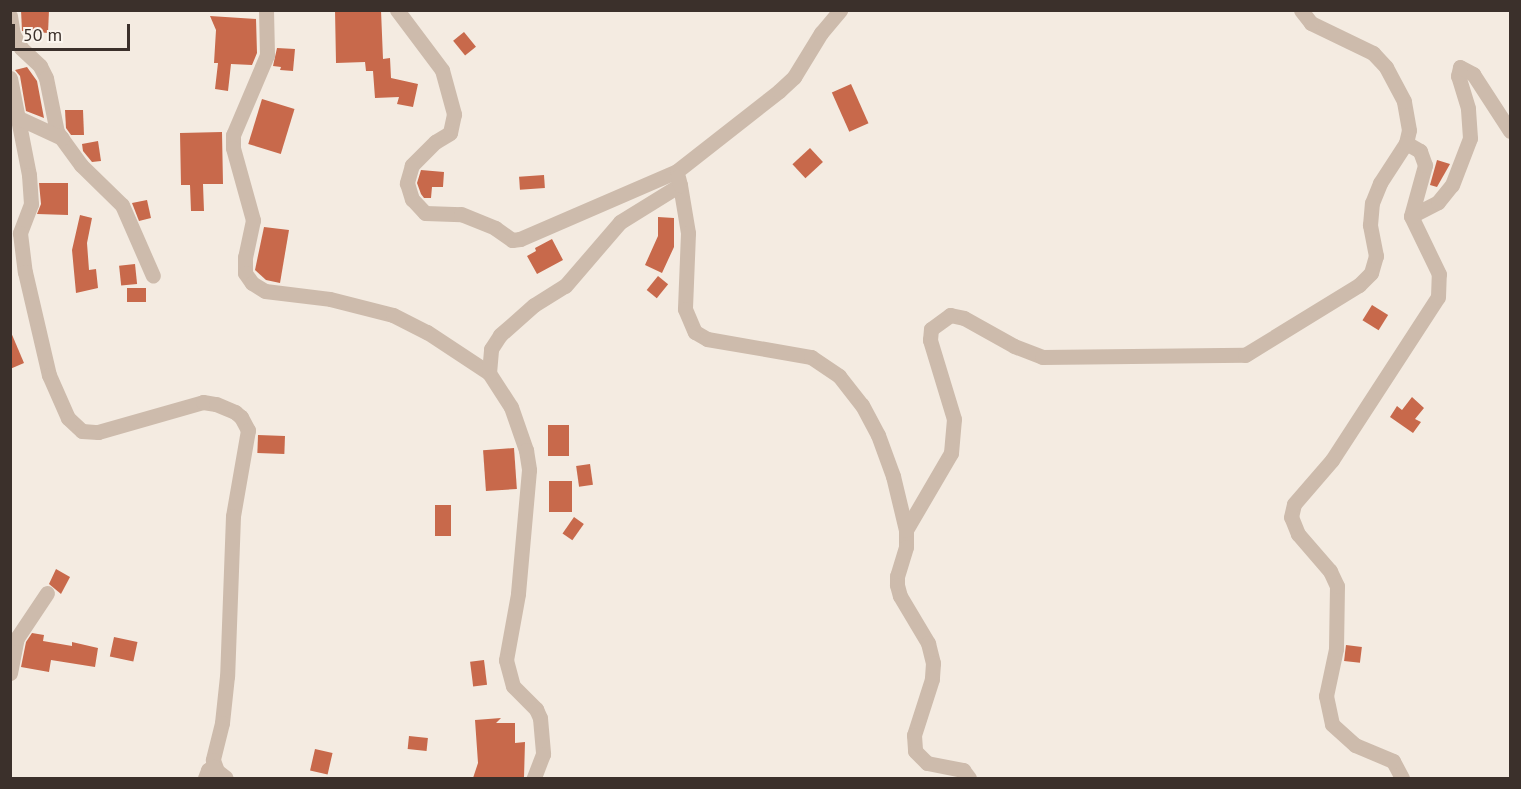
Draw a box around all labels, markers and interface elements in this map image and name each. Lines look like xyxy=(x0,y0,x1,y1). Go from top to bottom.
scale bar xyxy=(15,12,134,50)
text: 50 m xyxy=(23,23,62,46)

